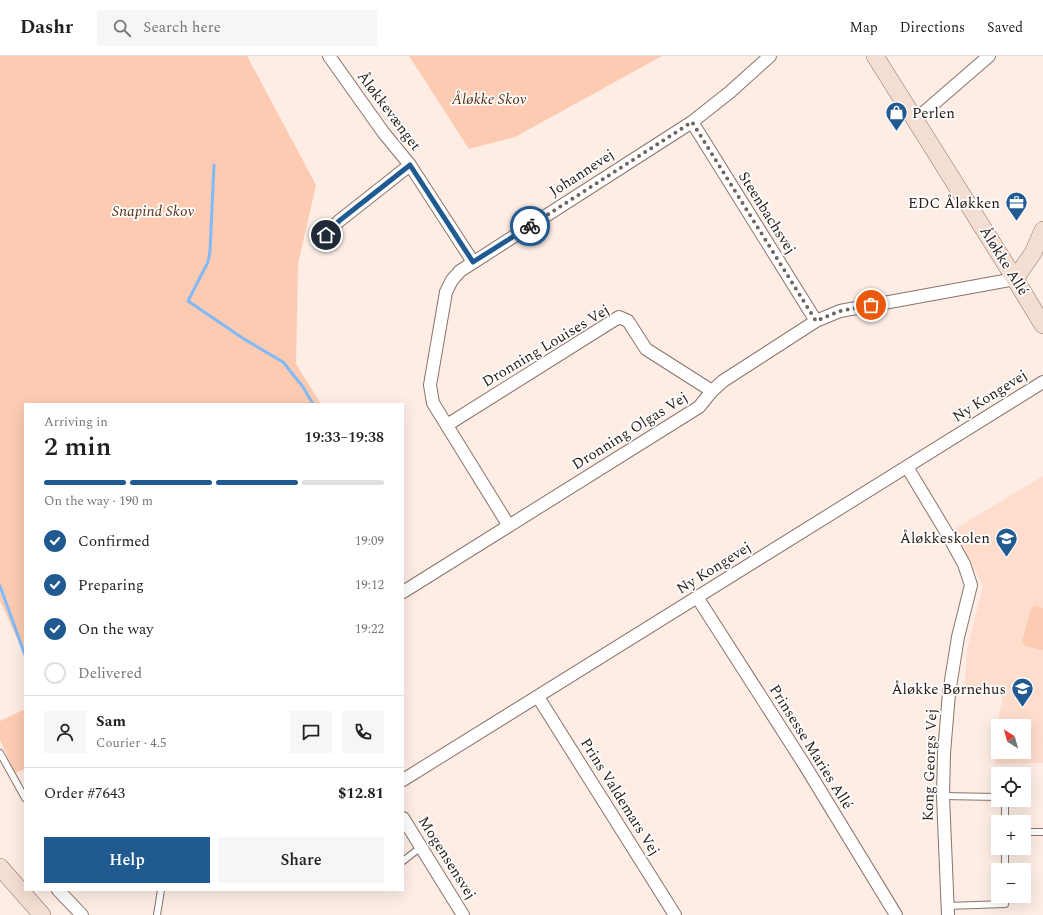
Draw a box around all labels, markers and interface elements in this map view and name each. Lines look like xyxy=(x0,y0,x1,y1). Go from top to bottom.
search box xyxy=(97,10,377,46)
text: Dashr xyxy=(20,13,73,42)
text: Search here xyxy=(143,16,221,39)
icon: search xyxy=(111,17,133,39)
text: Map xyxy=(850,17,878,38)
text: Directions xyxy=(900,17,965,38)
text: Saved xyxy=(987,17,1023,38)
street label: Åløkkevænget xyxy=(351,66,427,156)
park label: Åløkke Skov xyxy=(451,88,526,111)
shop icon: Perlen xyxy=(884,100,910,133)
place label: Perlen xyxy=(912,102,955,125)
street label: Johannevej xyxy=(545,143,619,203)
street label: Steenbachsvej xyxy=(732,167,802,259)
office icon: EDC Åløkken xyxy=(1003,190,1029,223)
place label: EDC Åløkken xyxy=(908,192,1000,215)
park label: Snapind Skov xyxy=(112,200,194,223)
courier xyxy=(510,206,550,246)
icon: bike xyxy=(519,215,541,237)
pin xyxy=(309,218,343,252)
street label: Åløkke Allé xyxy=(974,222,1034,300)
icon: home xyxy=(315,224,337,246)
pin xyxy=(854,288,888,322)
icon: bag xyxy=(860,294,882,316)
street label: Dronning Louises Vej xyxy=(478,299,614,393)
street label: Ny Kongevej xyxy=(948,364,1032,428)
street label: Dronning Olgas Vej xyxy=(568,386,692,476)
text: Arriving in xyxy=(44,412,108,432)
text: 19:33–19:38 xyxy=(304,426,384,449)
text: 2 min xyxy=(44,427,111,467)
text: On the way · 190 m xyxy=(44,491,153,511)
school or university icon: Åløkkeskolen xyxy=(993,525,1019,558)
place label: Åløkkeskolen xyxy=(900,527,990,550)
icon: check xyxy=(44,530,66,552)
text: Confirmed xyxy=(78,530,150,553)
text: 19:09 xyxy=(355,531,384,551)
street label: Ny Kongevej xyxy=(672,536,756,600)
icon: check xyxy=(44,574,66,596)
text: Preparing xyxy=(78,574,144,597)
text: 19:12 xyxy=(355,575,384,595)
icon: check xyxy=(44,618,66,640)
text: On the way xyxy=(78,618,153,641)
text: 19:22 xyxy=(355,619,384,639)
text: Delivered xyxy=(78,662,142,685)
school or university icon: Åløkke Børnehus xyxy=(1009,676,1035,709)
place label: Åløkke Børnehus xyxy=(891,678,1006,701)
street label: Prinsesse Maries Allé xyxy=(763,680,859,814)
street label: Kong Georgs Vej xyxy=(917,708,943,822)
text: Sam xyxy=(96,710,126,733)
button: person xyxy=(44,711,86,753)
button: chat xyxy=(290,711,332,753)
button: phone xyxy=(342,711,384,753)
north arrow xyxy=(991,719,1031,759)
map controls xyxy=(991,719,1031,903)
text: Courier · 4.5 xyxy=(96,733,166,753)
street label: Prins Valdemars Vej xyxy=(574,734,666,860)
button: locate xyxy=(991,767,1031,807)
text: Order #7643 xyxy=(44,782,125,805)
text: $12.81 xyxy=(338,782,384,805)
street label: Mogensensvej xyxy=(412,812,482,904)
button: + xyxy=(991,815,1031,855)
button: Help xyxy=(44,837,210,883)
button: Share xyxy=(218,837,384,883)
button: − xyxy=(991,863,1031,903)

